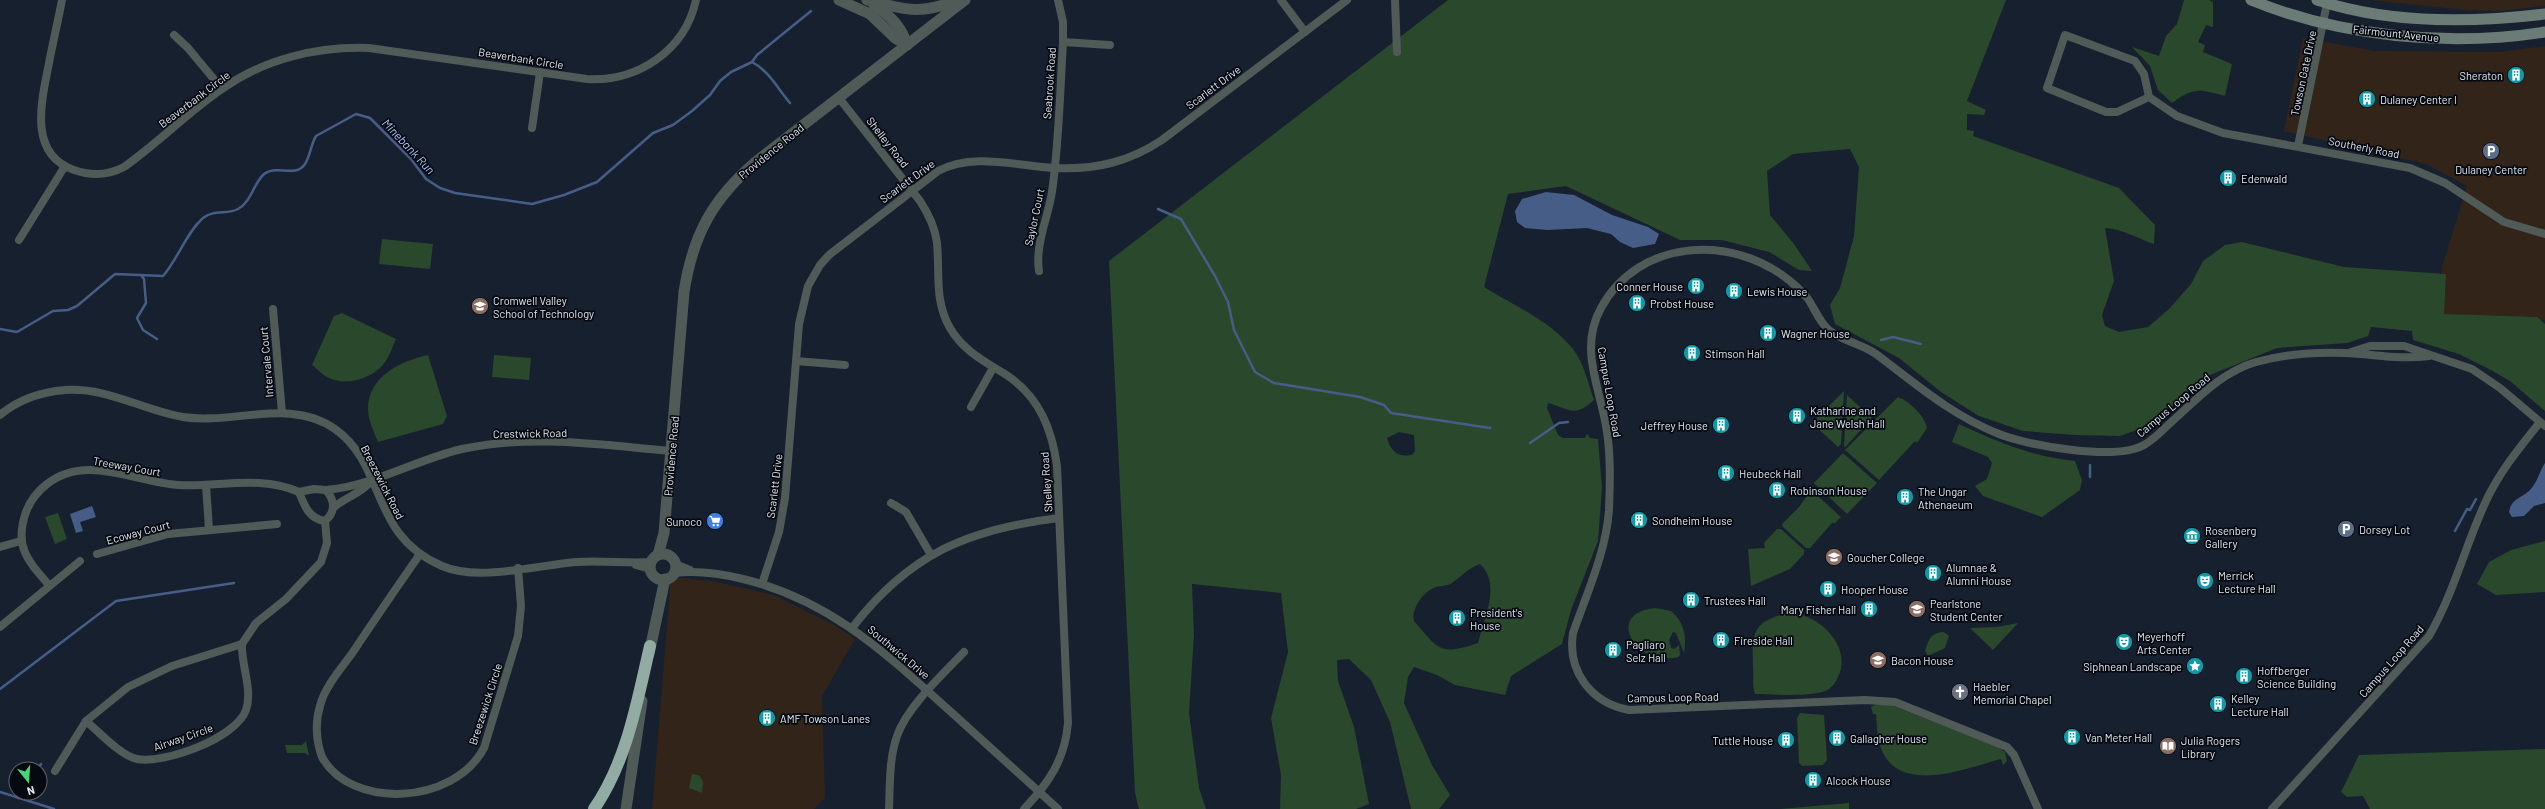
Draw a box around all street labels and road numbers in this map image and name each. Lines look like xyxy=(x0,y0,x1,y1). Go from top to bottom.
street label: Fairmount Avenue xyxy=(2352,22,2440,44)
street label: Towson Gate Drive xyxy=(2288,29,2318,117)
street label: Beaverbank Circle xyxy=(478,45,565,71)
street label: Seabrook Road xyxy=(1040,47,1058,119)
street label: Scarlett Drive xyxy=(1183,62,1243,112)
street label: Beaverbank Circle xyxy=(156,68,232,130)
street label: Shelley Road xyxy=(864,114,912,170)
street label: Providence Road xyxy=(736,121,806,181)
street label: Southerly Road xyxy=(2327,134,2401,160)
street label: Scarlett Drive xyxy=(877,157,937,205)
street label: Saylor Court xyxy=(1022,187,1046,247)
street label: Intervale Court xyxy=(256,326,276,398)
street label: Campus Loop Road xyxy=(1596,346,1624,438)
street label: Campus Loop Road xyxy=(2134,371,2212,439)
street label: Providence Road xyxy=(661,416,681,496)
street label: Crestwick Road xyxy=(493,426,567,440)
street label: Breezewick Road xyxy=(359,443,407,521)
street label: Shelley Road xyxy=(1037,451,1055,513)
street label: Scarlett Drive xyxy=(764,453,784,519)
street label: Treeway Court xyxy=(92,454,162,478)
street label: Ecoway Court xyxy=(105,517,171,547)
street label: Southwick Drive xyxy=(865,622,933,682)
street label: Campus Loop Road xyxy=(2356,622,2426,700)
street label: Breezewick Circle xyxy=(466,661,504,746)
street label: Campus Loop Road xyxy=(1627,690,1719,704)
street label: Airway Circle xyxy=(152,721,215,753)

